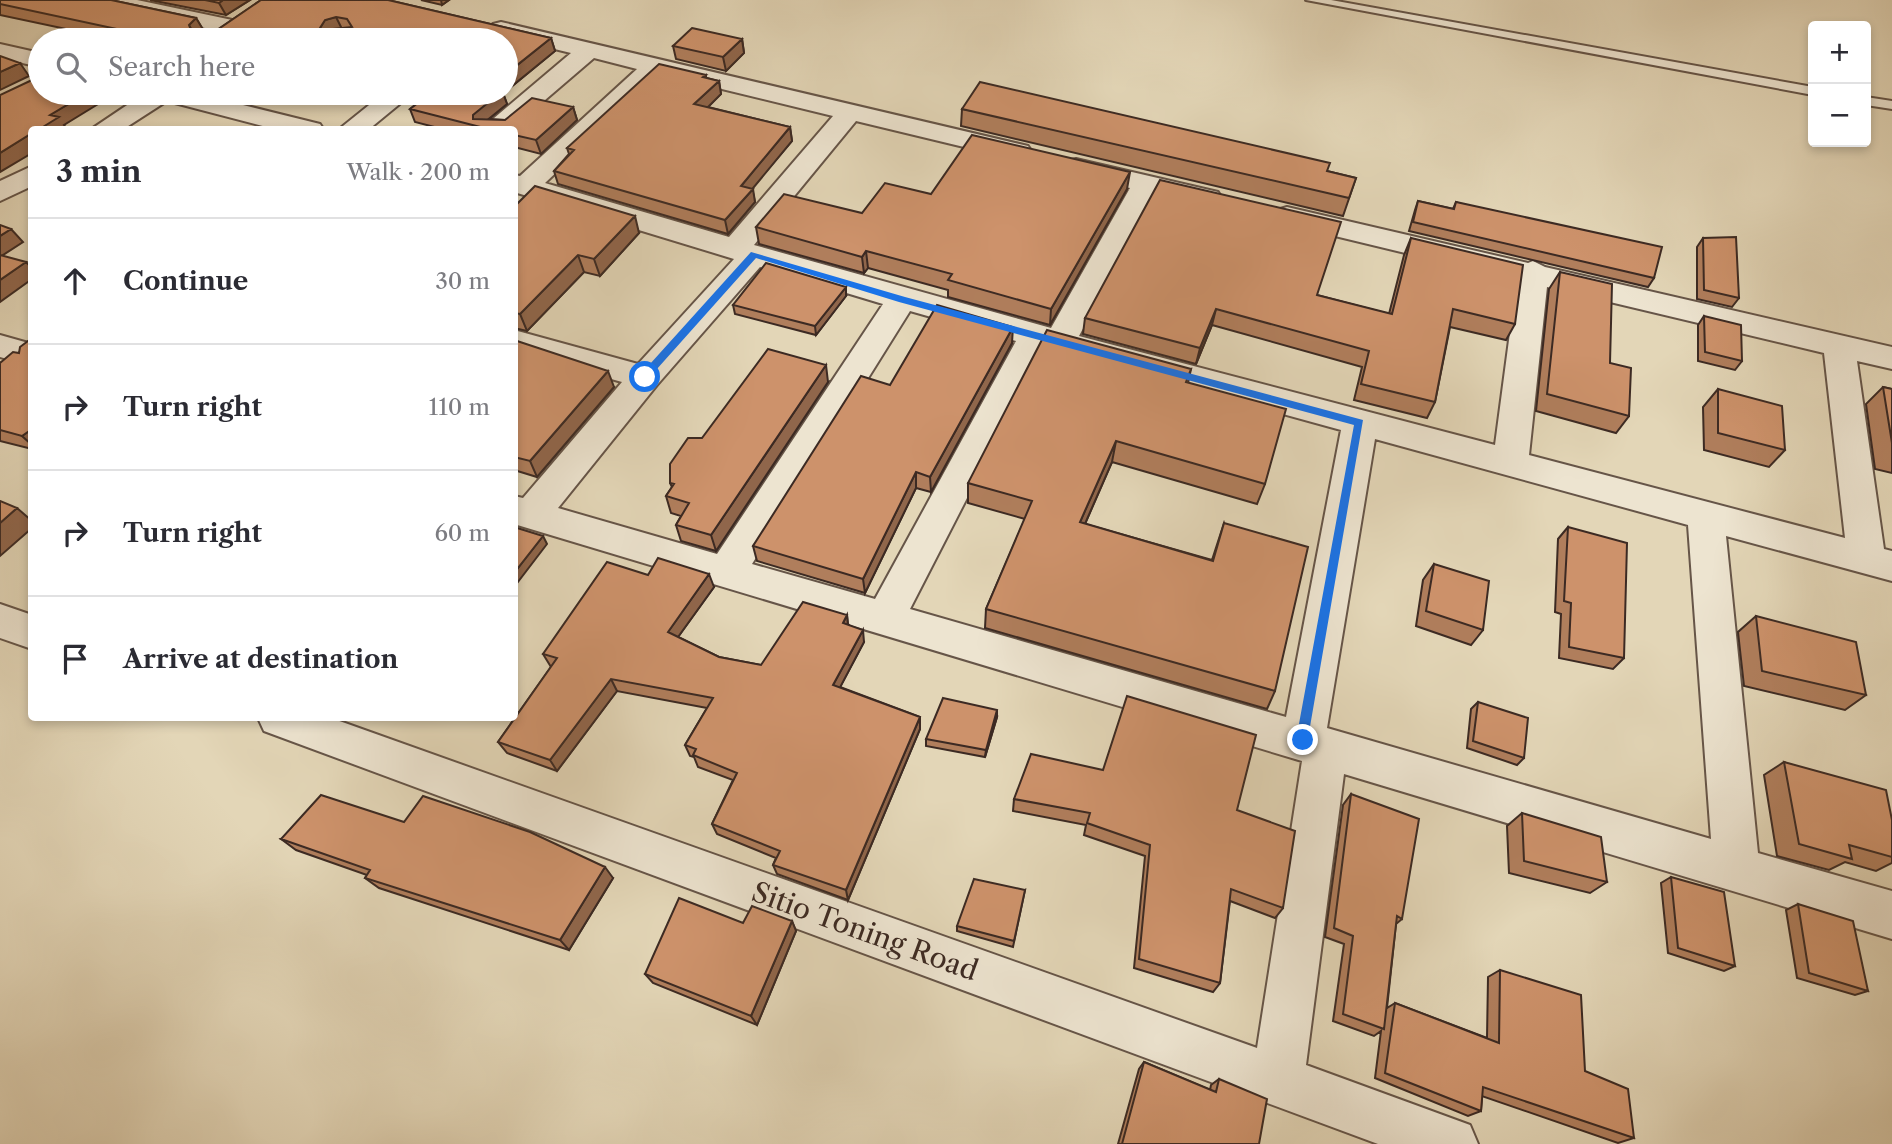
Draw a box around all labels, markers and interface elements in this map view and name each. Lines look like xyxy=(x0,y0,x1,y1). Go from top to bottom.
map controls xyxy=(1808,21,1871,147)
button: + xyxy=(1808,21,1871,84)
search box xyxy=(28,28,518,105)
icon: search xyxy=(52,48,90,86)
text: Search here xyxy=(108,51,255,83)
button: − xyxy=(1808,84,1871,147)
text: 3 min xyxy=(56,153,142,190)
text: Walk · 200 m xyxy=(346,158,490,186)
icon: ahead xyxy=(56,262,94,300)
text: Continue xyxy=(123,265,248,297)
text: 30 m xyxy=(435,267,490,295)
route start xyxy=(629,361,660,392)
icon: right xyxy=(56,388,94,426)
text: Turn right xyxy=(123,391,262,423)
text: 110 m xyxy=(429,393,490,421)
icon: right xyxy=(56,514,94,552)
text: Turn right xyxy=(123,517,262,549)
text: 60 m xyxy=(434,519,490,547)
icon: arrive xyxy=(56,640,94,678)
text: Arrive at destination xyxy=(123,643,398,675)
route end xyxy=(1287,724,1318,755)
street label: Sitio Toning Road xyxy=(747,874,983,988)

